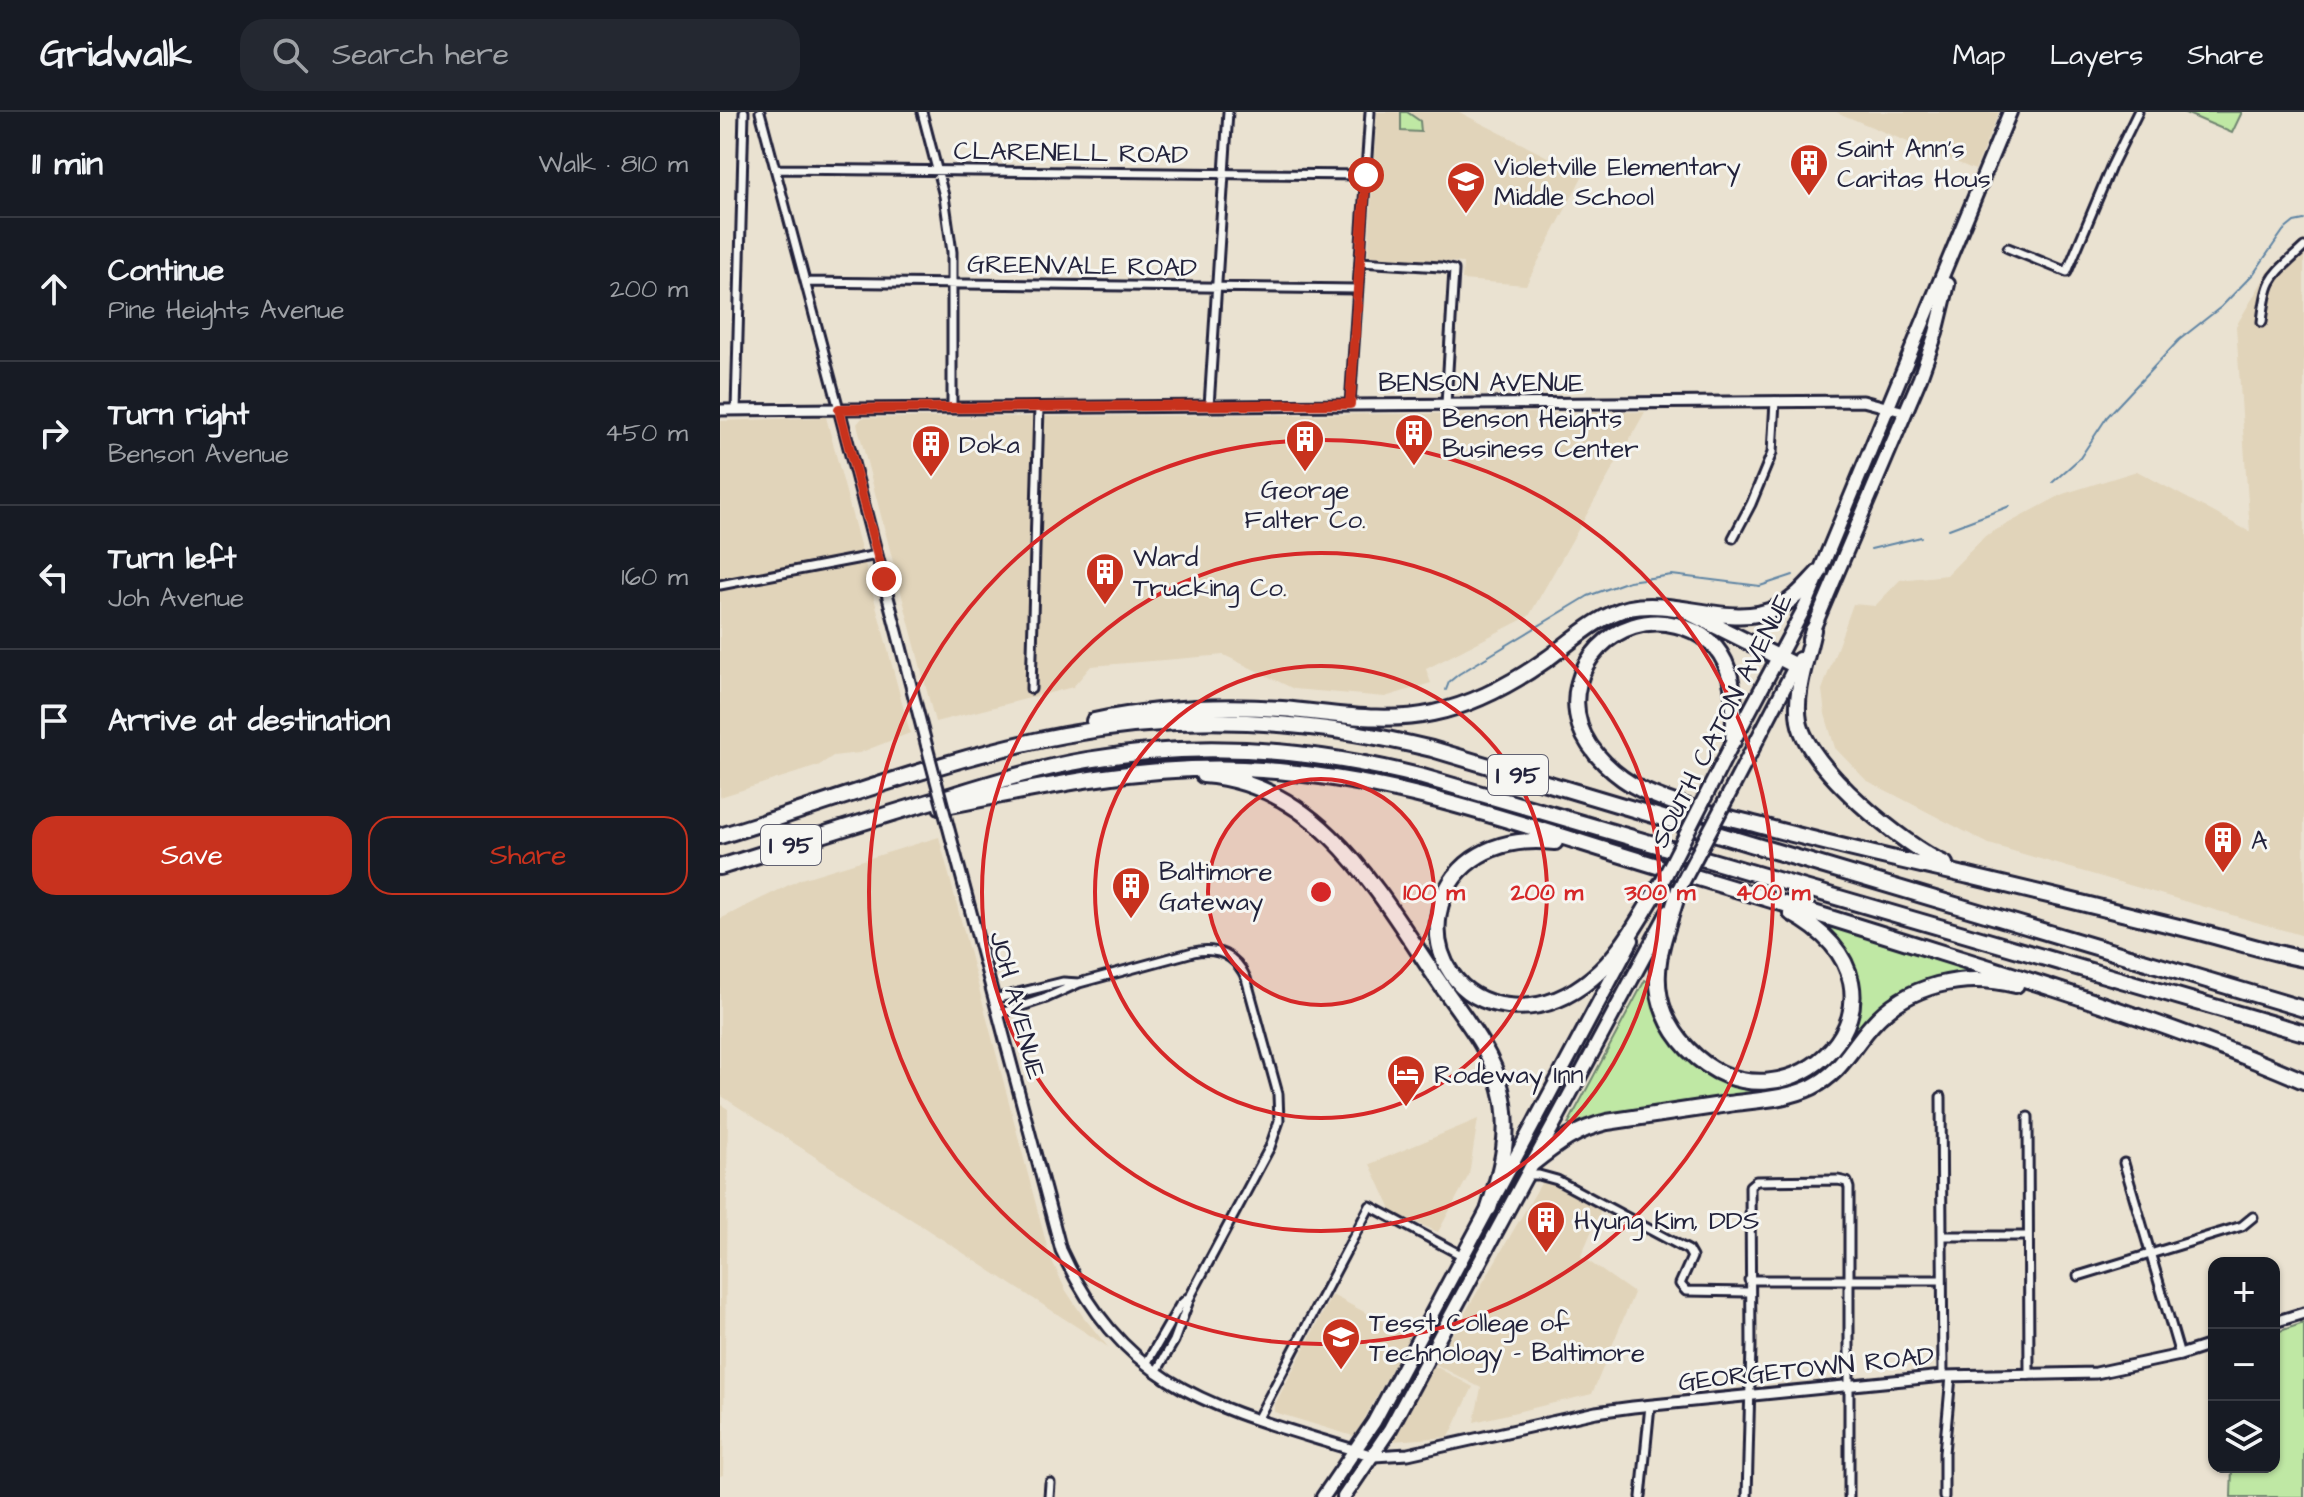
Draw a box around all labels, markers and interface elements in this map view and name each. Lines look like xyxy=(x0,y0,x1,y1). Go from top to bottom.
search box xyxy=(240,19,800,91)
text: Gridwalk xyxy=(40,29,192,81)
icon: search xyxy=(268,33,312,77)
text: Search here xyxy=(332,34,509,76)
text: Map xyxy=(1953,36,2006,75)
text: Layers xyxy=(2050,36,2143,75)
text: Share xyxy=(2187,36,2264,75)
place label: Saint Ann's Caritas Hous xyxy=(1837,131,1991,197)
street label: CLARENELL ROAD xyxy=(953,133,1189,173)
text: 11 min xyxy=(32,140,103,188)
building icon: Saint Ann's Caritas Hous xyxy=(1788,142,1830,197)
text: Walk · 810 m xyxy=(539,146,688,182)
place label: Violetville Elementary Middle School xyxy=(1494,149,1741,215)
route start xyxy=(1348,157,1384,193)
school or university icon: Violetville Elementary Middle School xyxy=(1445,160,1487,215)
street label: GREENVALE ROAD xyxy=(967,246,1197,286)
text: Continue xyxy=(108,250,224,292)
icon: ahead xyxy=(32,267,76,311)
text: 200 m xyxy=(610,271,688,307)
text: Pine Heights Avenue xyxy=(108,292,344,328)
street label: BENSON AVENUE xyxy=(1378,365,1584,401)
text: Turn right xyxy=(108,394,249,436)
place label: Benson Heights Business Center xyxy=(1442,401,1639,467)
icon: right xyxy=(32,411,76,455)
building icon: Benson Heights Business Center xyxy=(1393,412,1435,467)
text: 450 m xyxy=(605,415,688,451)
building icon: George Falter Co. xyxy=(1284,418,1326,473)
building icon: Doka xyxy=(910,423,952,478)
place label: Doka xyxy=(959,427,1020,463)
text: Benson Avenue xyxy=(108,436,289,472)
place label: George Falter Co. xyxy=(1244,472,1366,538)
text: Turn left xyxy=(108,538,236,580)
place label: Ward Trucking Co. xyxy=(1133,540,1287,608)
building icon: Ward Trucking Co. xyxy=(1084,551,1126,606)
icon: left xyxy=(32,555,76,599)
text: 160 m xyxy=(621,559,688,595)
route end xyxy=(866,561,902,597)
text: Joh Avenue xyxy=(108,580,244,616)
street label: SOUTH CATON AVENUE xyxy=(1642,587,1802,854)
icon: arrive xyxy=(32,699,76,743)
text: Arrive at destination xyxy=(108,700,390,742)
road number: I 95 xyxy=(1488,755,1548,795)
button: Save xyxy=(32,816,352,895)
button: Share xyxy=(368,816,688,895)
building icon: A xyxy=(2202,819,2244,874)
place label: A xyxy=(2251,823,2268,859)
road number: I 95 xyxy=(761,825,821,865)
place label: Baltimore Gateway xyxy=(1159,854,1273,922)
building icon: Baltimore Gateway xyxy=(1110,865,1152,920)
text: 100 m xyxy=(1403,876,1465,910)
text: 200 m xyxy=(1510,876,1583,910)
text: 300 m xyxy=(1624,876,1696,910)
text: 400 m xyxy=(1736,876,1811,910)
centre of rings xyxy=(1307,878,1335,906)
street label: JOH AVENUE xyxy=(980,927,1054,1083)
hotel icon: Rodeway Inn xyxy=(1385,1053,1427,1108)
place label: Rodeway Inn xyxy=(1434,1057,1583,1095)
building icon: Hyung Kim, DDS xyxy=(1525,1199,1567,1254)
place label: Hyung Kim, DDS xyxy=(1574,1203,1759,1241)
map controls xyxy=(2208,1257,2280,1473)
button: + xyxy=(2208,1257,2280,1329)
place label: Tesst College of Technology - Baltimore xyxy=(1369,1305,1645,1373)
school or university icon: Tesst College of Technology - Baltimore xyxy=(1320,1316,1362,1371)
button: − xyxy=(2208,1329,2280,1401)
street label: GEORGETOWN ROAD xyxy=(1676,1338,1936,1400)
button: layers xyxy=(2208,1401,2280,1473)

